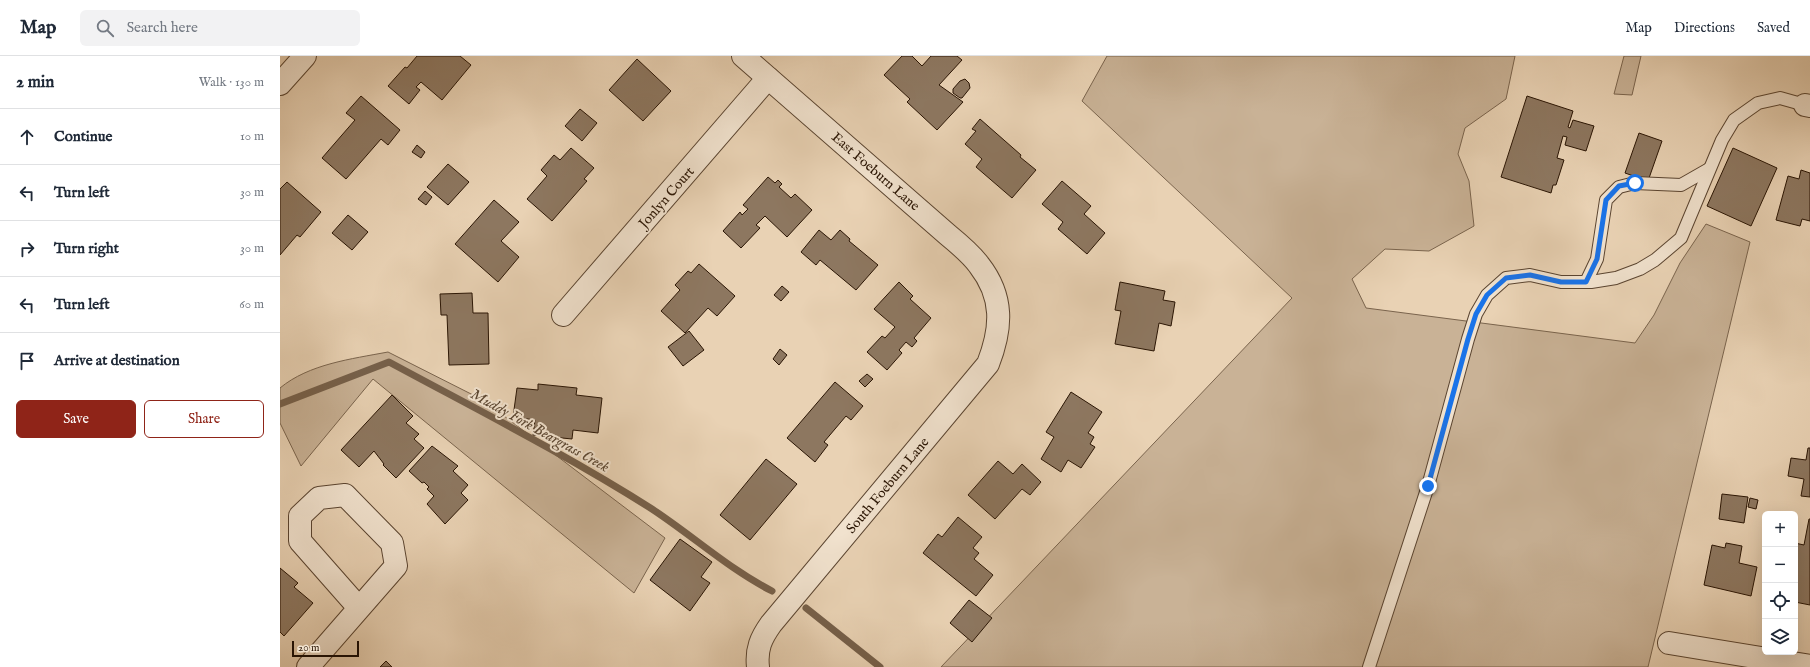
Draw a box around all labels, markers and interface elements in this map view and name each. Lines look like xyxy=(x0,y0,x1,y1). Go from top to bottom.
search box xyxy=(80,10,360,46)
text: Map xyxy=(20,16,56,40)
icon: search xyxy=(94,17,116,39)
text: Search here xyxy=(126,18,198,37)
text: Map xyxy=(1625,19,1652,37)
text: Directions xyxy=(1674,19,1735,37)
text: Saved xyxy=(1757,19,1790,37)
text: 2 min xyxy=(16,72,54,93)
text: Walk · 130 m xyxy=(199,74,264,91)
icon: ahead xyxy=(16,126,38,148)
text: Continue xyxy=(54,127,112,146)
text: 10 m xyxy=(240,128,264,145)
street label: East Foeburn Lane xyxy=(827,128,924,215)
street label: Jonlyn Court xyxy=(634,163,699,234)
route start xyxy=(1626,174,1644,192)
icon: left xyxy=(16,182,38,204)
text: Turn left xyxy=(54,183,110,202)
text: 30 m xyxy=(240,184,264,201)
icon: right xyxy=(16,238,38,260)
text: Turn right xyxy=(54,239,119,258)
text: 30 m xyxy=(240,240,264,257)
icon: left xyxy=(16,294,38,316)
text: Turn left xyxy=(54,295,110,314)
text: 60 m xyxy=(239,296,264,313)
icon: arrive xyxy=(16,350,38,372)
text: Arrive at destination xyxy=(54,351,180,370)
water label: Muddy Fork Beargrass Creek xyxy=(467,384,612,477)
button: Save xyxy=(16,400,136,438)
button: Share xyxy=(144,400,264,438)
street label: South Foeburn Lane xyxy=(842,433,934,537)
route end xyxy=(1419,477,1437,495)
map controls xyxy=(1762,511,1798,655)
button: + xyxy=(1762,511,1798,547)
button: − xyxy=(1762,547,1798,583)
button: locate xyxy=(1762,583,1798,619)
button: layers xyxy=(1762,619,1798,655)
scale bar xyxy=(292,639,359,658)
text: 20 m xyxy=(298,641,319,655)

